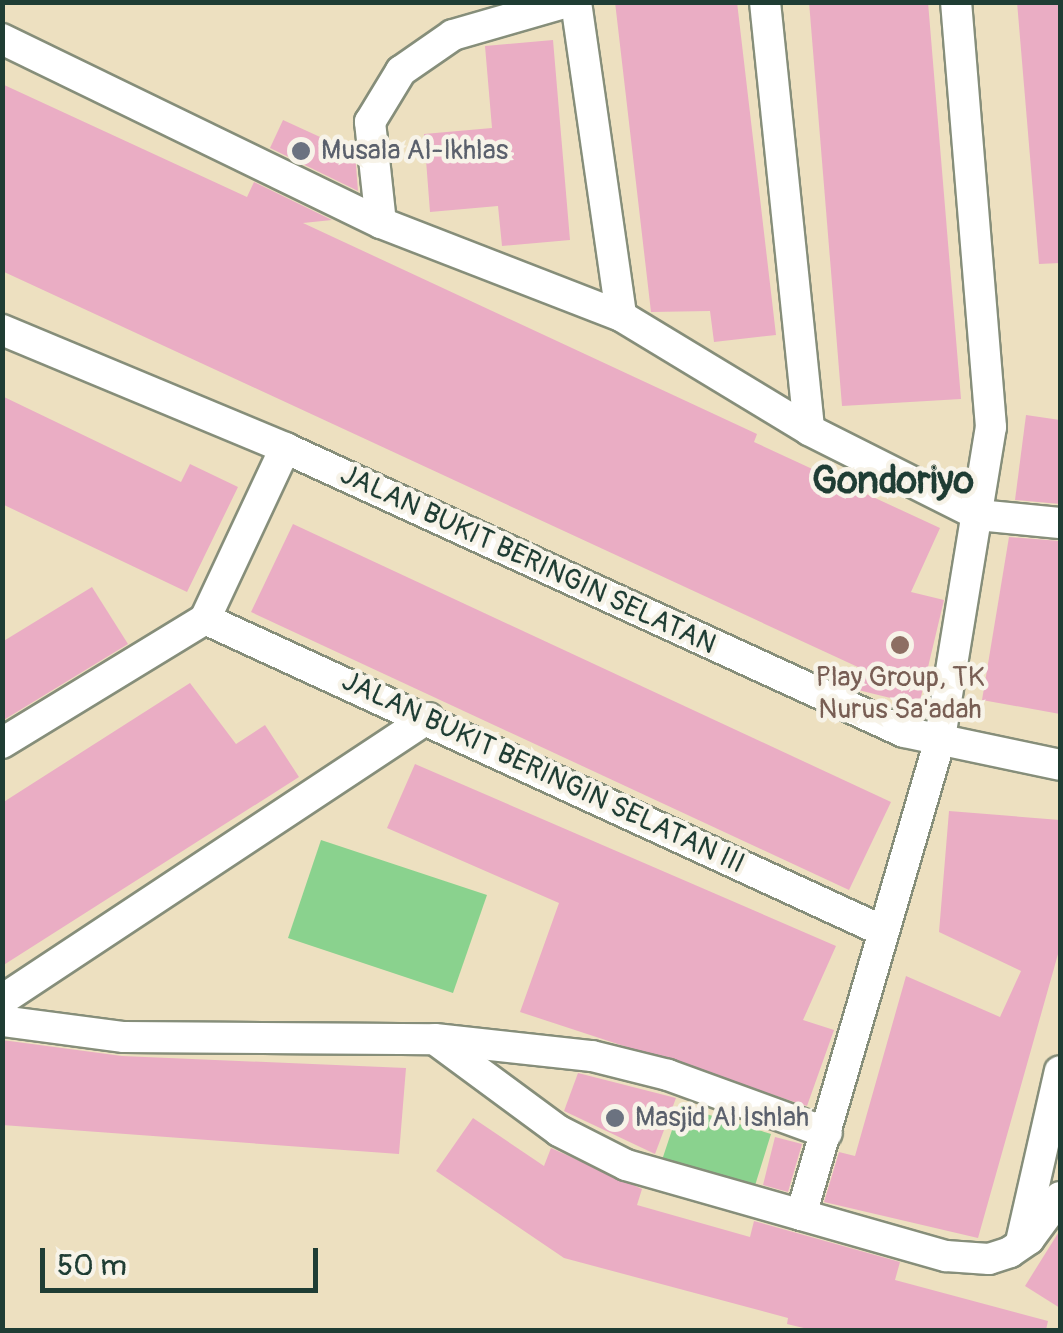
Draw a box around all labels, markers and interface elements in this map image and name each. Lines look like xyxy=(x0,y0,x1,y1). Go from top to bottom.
place label: Musala Al-Ikhlas xyxy=(321,134,508,168)
marker: Musala Al-Ikhlas xyxy=(290,140,312,162)
street label: JALAN BUKIT BERINGIN SELATAN xyxy=(335,458,721,662)
district label: Gondoriyo xyxy=(812,459,974,505)
marker: Play Group, TK Nurus Sa'adah xyxy=(889,634,911,656)
place label: Play Group, TK Nurus Sa'adah xyxy=(815,661,985,727)
street label: JALAN BUKIT BERINGIN SELATAN III xyxy=(336,665,750,881)
place label: Masjid Al Ishlah xyxy=(635,1101,809,1135)
marker: Masjid Al Ishlah xyxy=(604,1107,626,1129)
scale bar xyxy=(45,1228,322,1290)
text: 50 m xyxy=(57,1247,127,1284)

